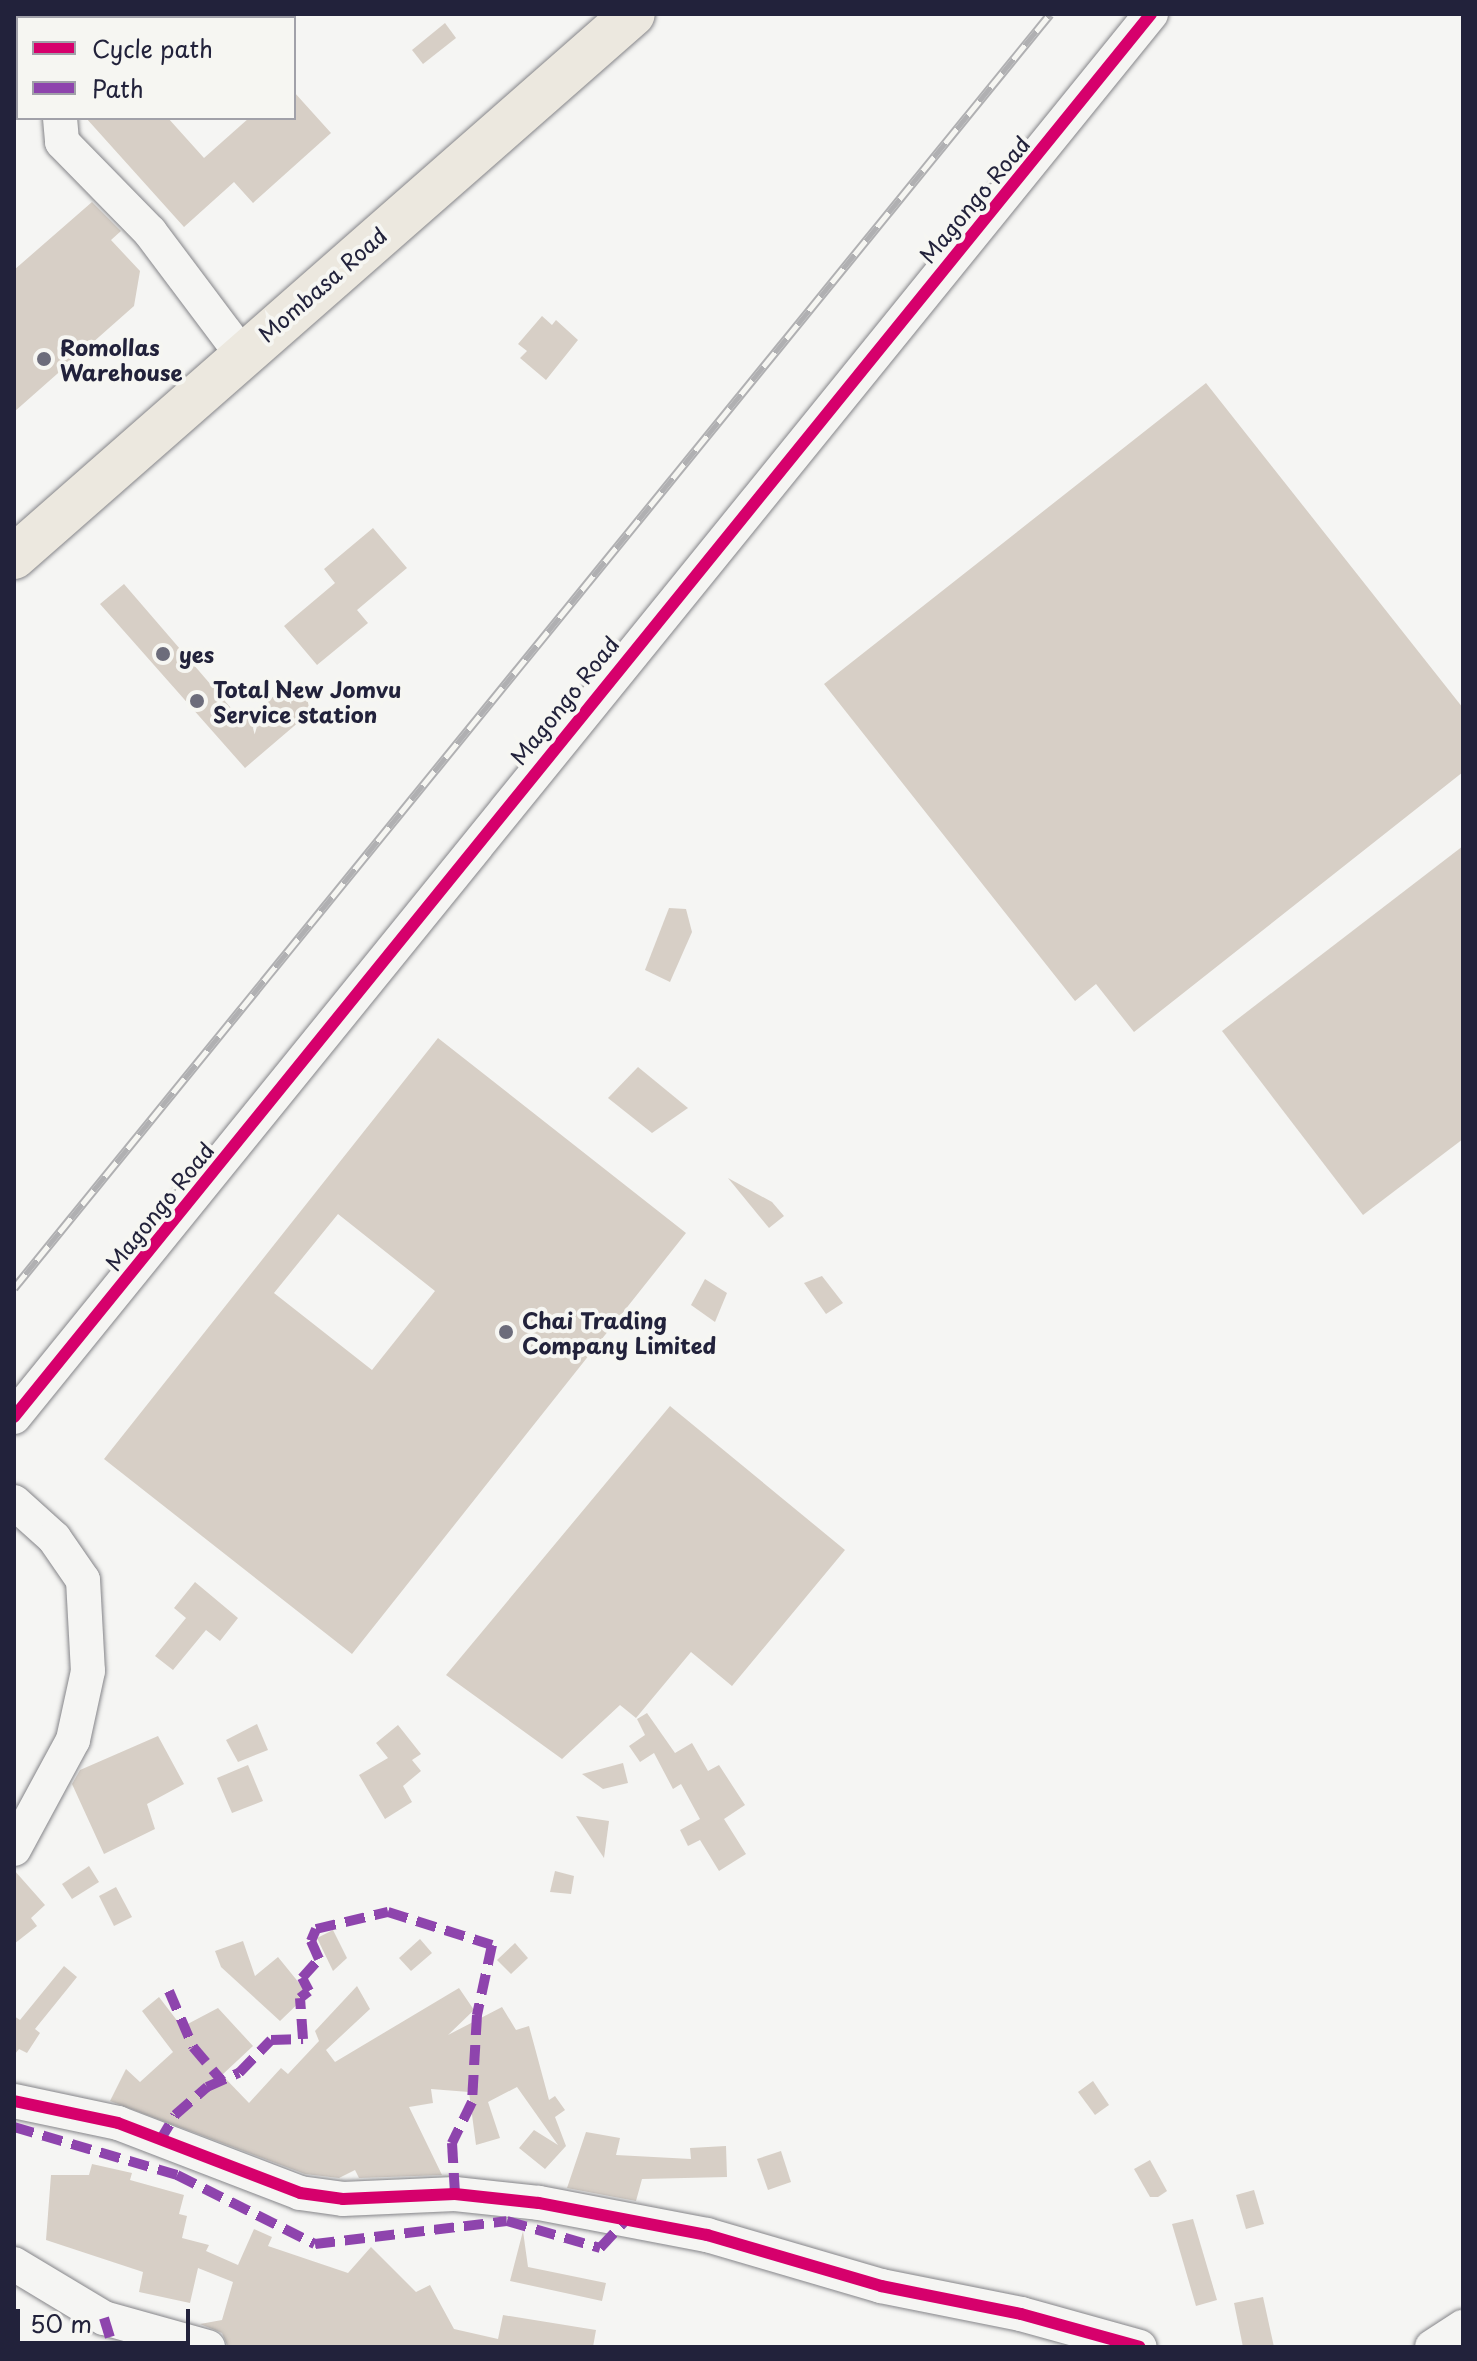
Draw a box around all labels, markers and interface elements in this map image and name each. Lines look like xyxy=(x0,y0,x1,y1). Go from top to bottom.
legend xyxy=(16,16,296,120)
text: Cycle path xyxy=(92,30,213,66)
text: Path xyxy=(92,70,144,106)
street label: Magongo Road xyxy=(913,130,1035,268)
street label: Mombasa Road xyxy=(252,221,392,347)
place label: Romollas Warehouse xyxy=(60,333,183,384)
marker: Romollas Warehouse xyxy=(35,350,53,368)
street label: Magongo Road xyxy=(504,631,624,769)
place label: yes xyxy=(179,641,214,667)
marker: yes xyxy=(154,645,172,663)
place label: Total New Jomvu Service station xyxy=(213,675,404,726)
marker: Total New Jomvu Service station xyxy=(188,692,206,710)
street label: Magongo Road xyxy=(99,1137,219,1275)
place label: Chai Trading Company Limited xyxy=(522,1306,716,1358)
marker: Chai Trading Company Limited xyxy=(497,1323,515,1341)
scale bar xyxy=(20,2293,194,2343)
text: 50 m xyxy=(30,2305,92,2341)

